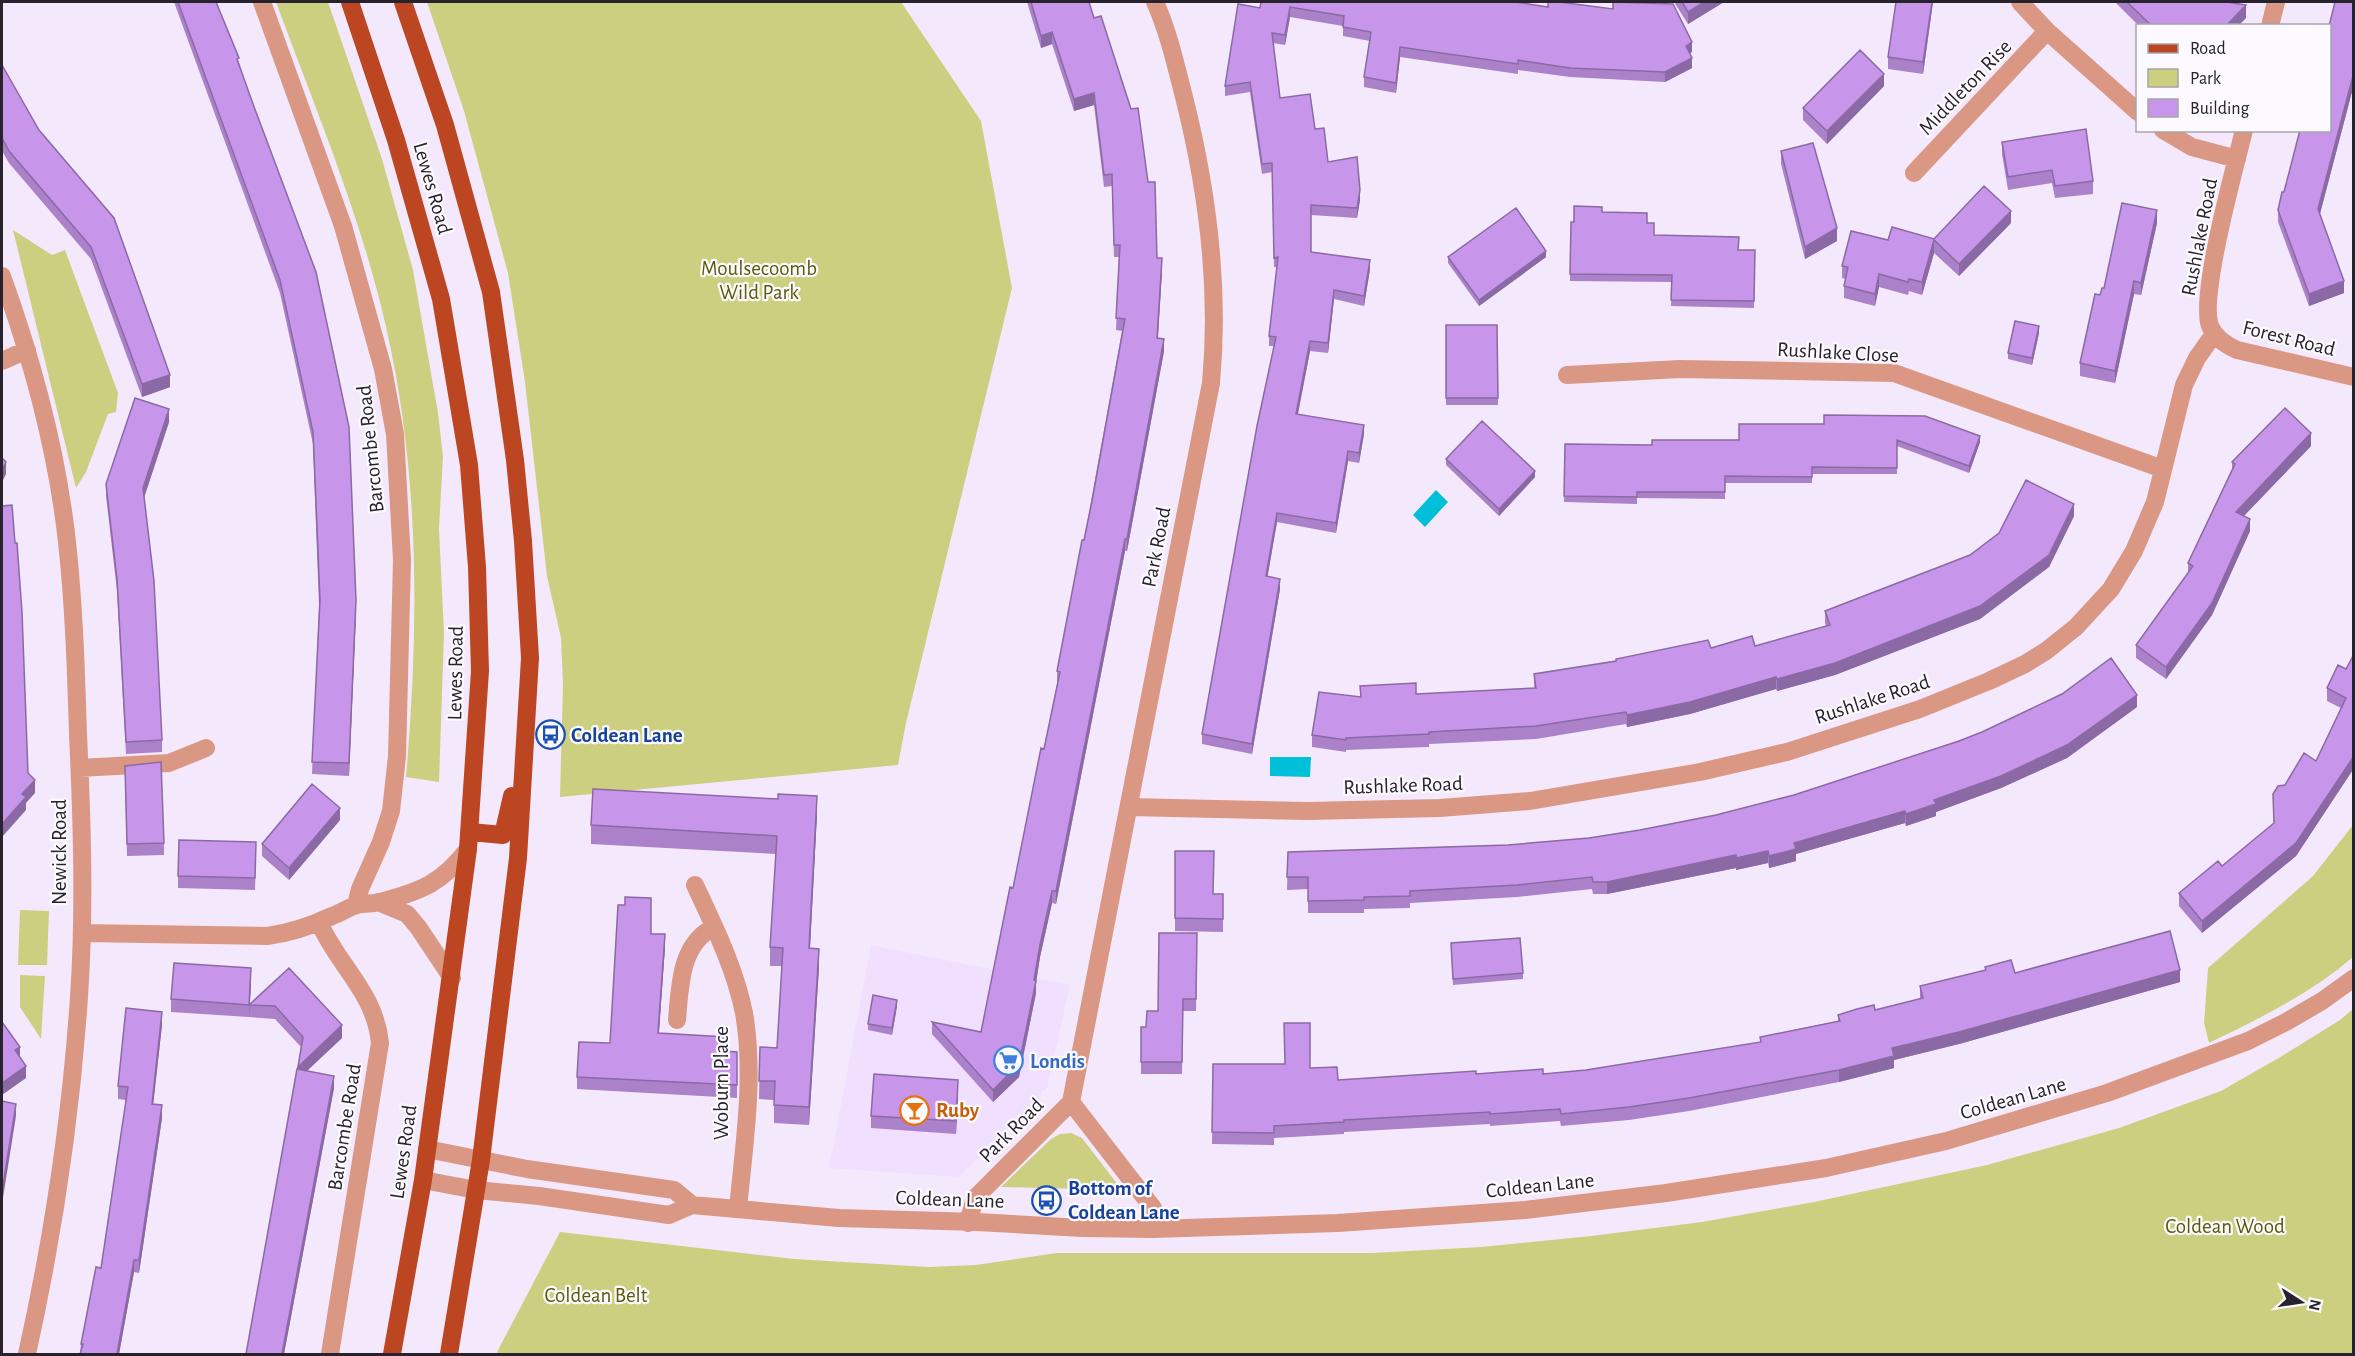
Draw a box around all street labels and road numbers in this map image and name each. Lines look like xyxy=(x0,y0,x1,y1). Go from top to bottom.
street label: Middleton Rise xyxy=(1915,36,2016,139)
street label: Lewes Road xyxy=(409,140,456,237)
street label: Rushlake Road xyxy=(2178,176,2221,298)
street label: Forest Road xyxy=(2240,317,2337,360)
street label: Rushlake Close xyxy=(1777,339,1899,366)
street label: Barcombe Road xyxy=(353,384,388,514)
street label: Park Road xyxy=(1138,505,1175,589)
street label: Lewes Road xyxy=(444,625,467,721)
street label: Rushlake Road xyxy=(1812,671,1932,728)
street label: Rushlake Road xyxy=(1343,773,1463,798)
street label: Newick Road xyxy=(49,799,70,905)
street label: Woburn Place xyxy=(711,1026,732,1140)
street label: Barcombe Road xyxy=(324,1062,365,1192)
street label: Coldean Lane xyxy=(1958,1073,2068,1124)
street label: Park Road xyxy=(975,1094,1048,1167)
street label: Lewes Road xyxy=(387,1104,420,1200)
street label: Coldean Lane xyxy=(1485,1169,1595,1202)
street label: Coldean Lane xyxy=(895,1187,1005,1212)

